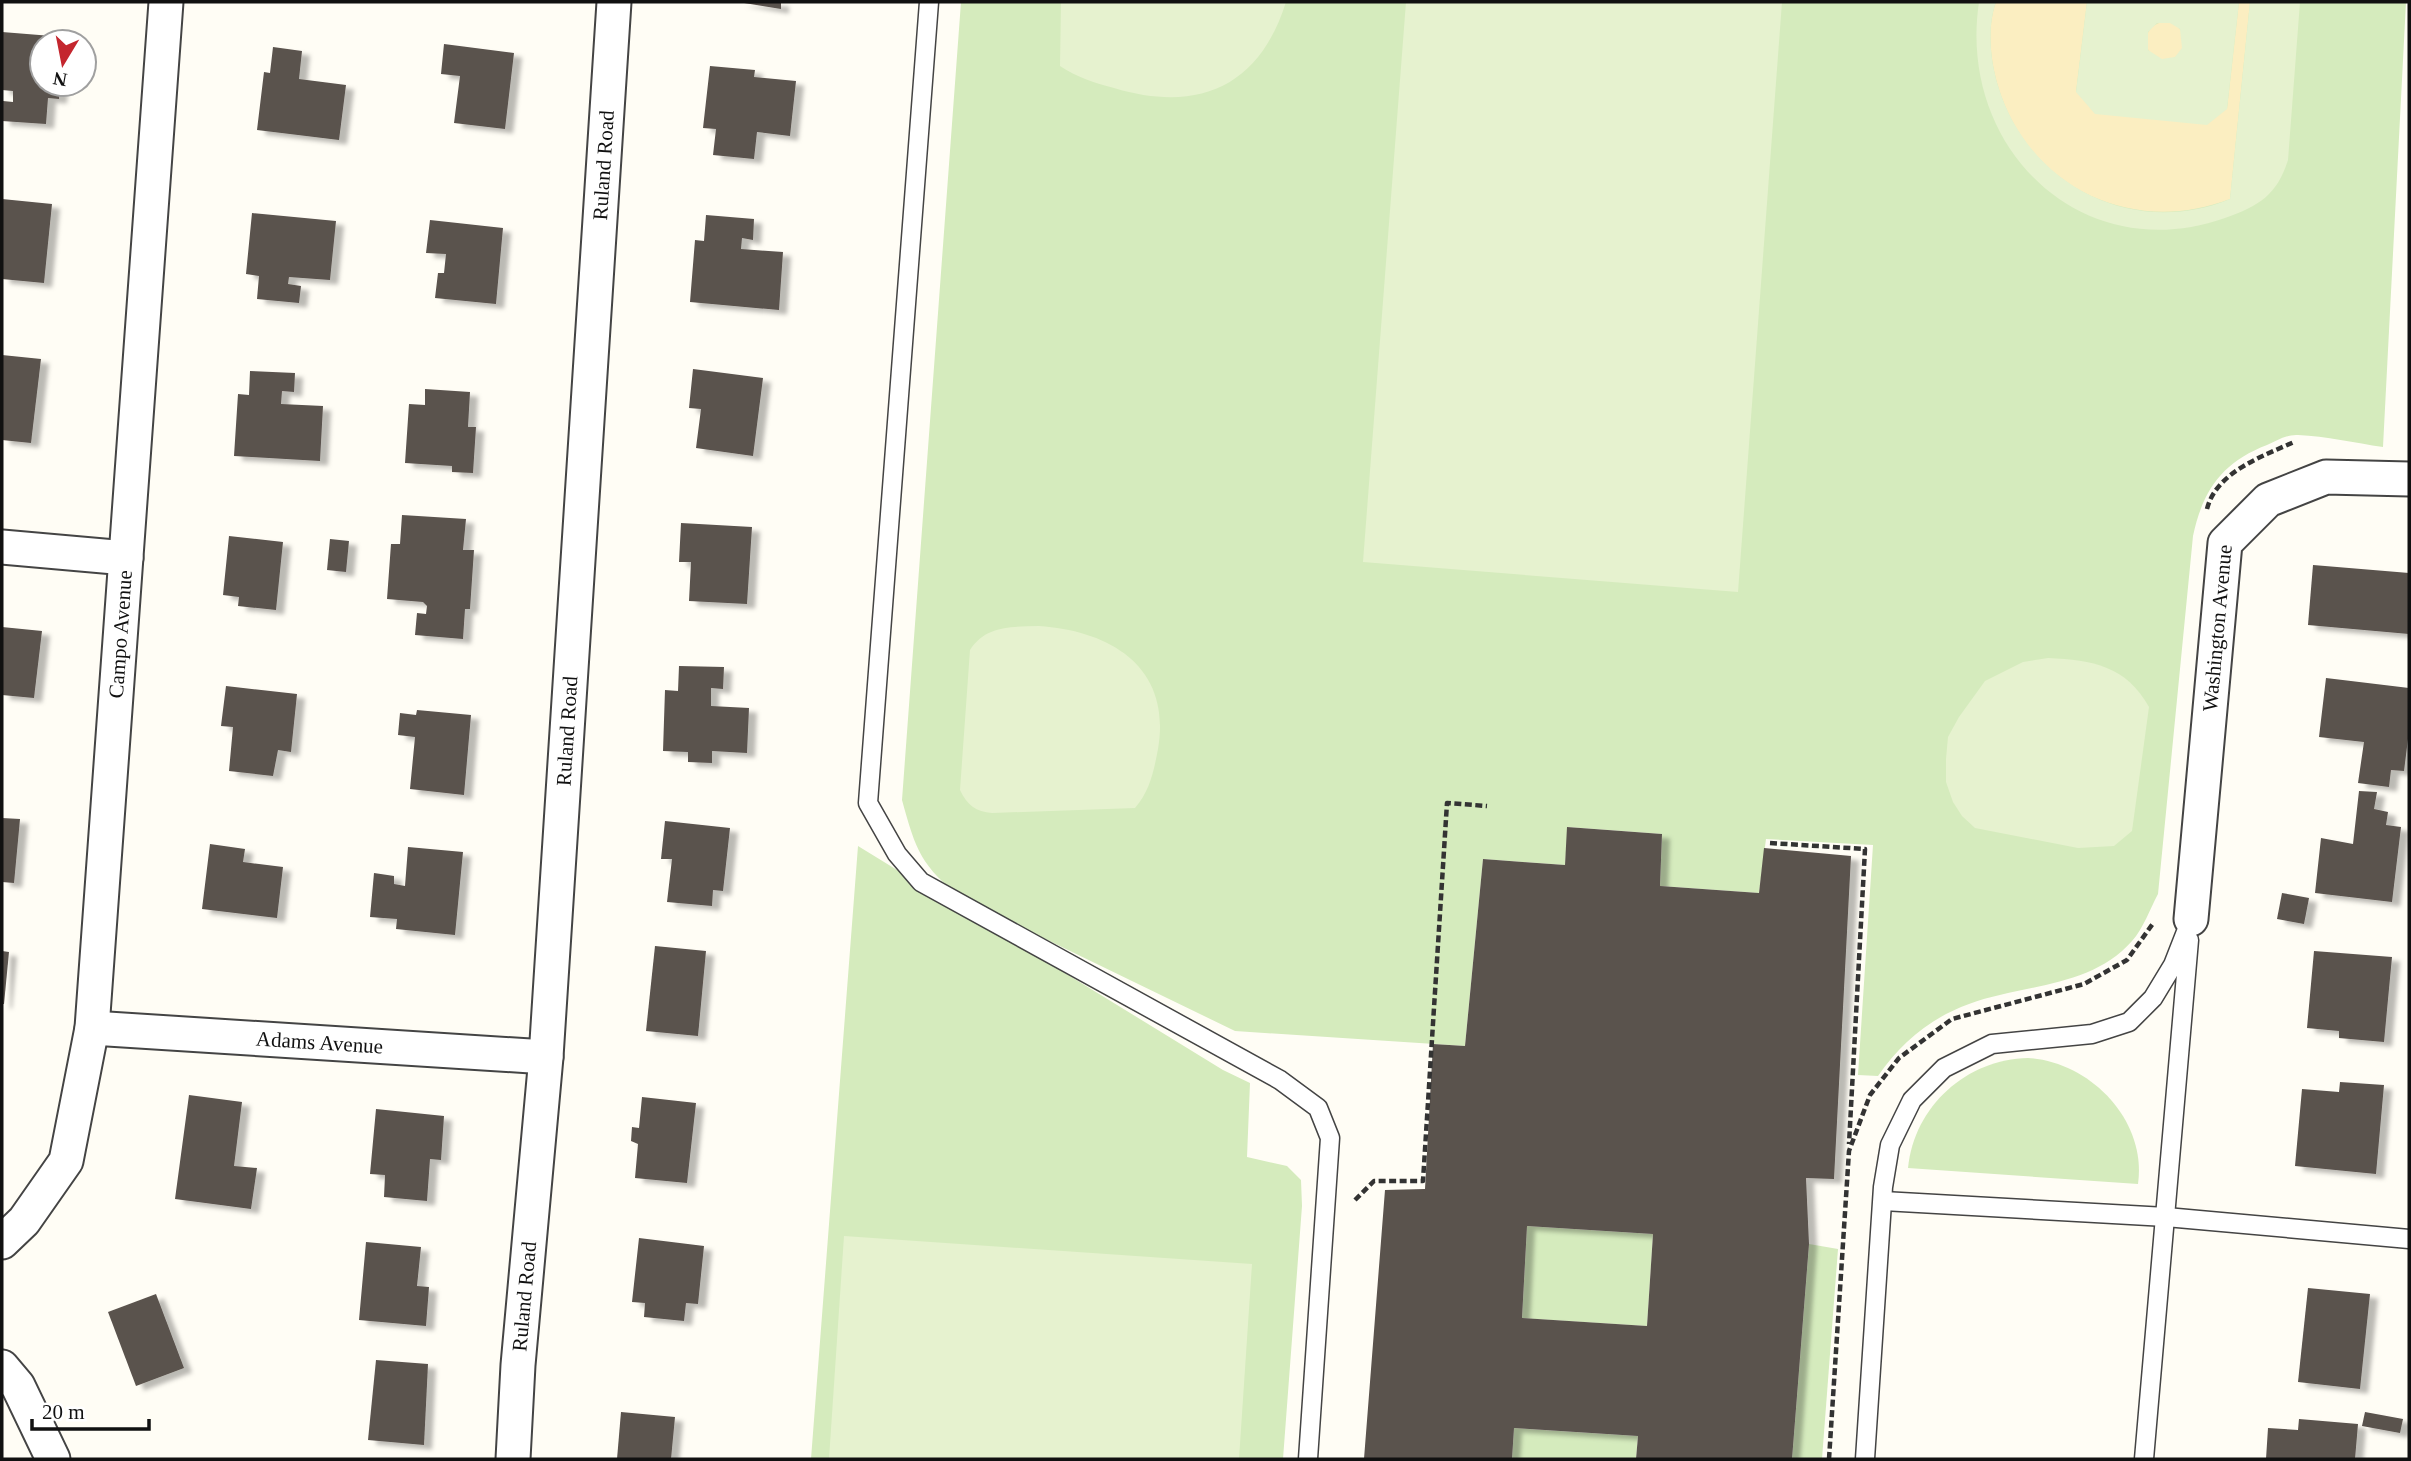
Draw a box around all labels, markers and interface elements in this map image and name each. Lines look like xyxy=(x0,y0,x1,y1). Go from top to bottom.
north arrow xyxy=(28,28,98,98)
text: N xyxy=(51,68,69,91)
street label: Ruland Road xyxy=(588,109,619,221)
street label: Washington Avenue xyxy=(2198,544,2237,713)
street label: Campo Avenue xyxy=(104,569,137,699)
street label: Ruland Road xyxy=(551,675,583,787)
street label: Adams Avenue xyxy=(255,1026,384,1059)
street label: Ruland Road xyxy=(507,1240,541,1352)
scale bar xyxy=(32,1388,149,1432)
text: 20 m xyxy=(42,1400,85,1424)

